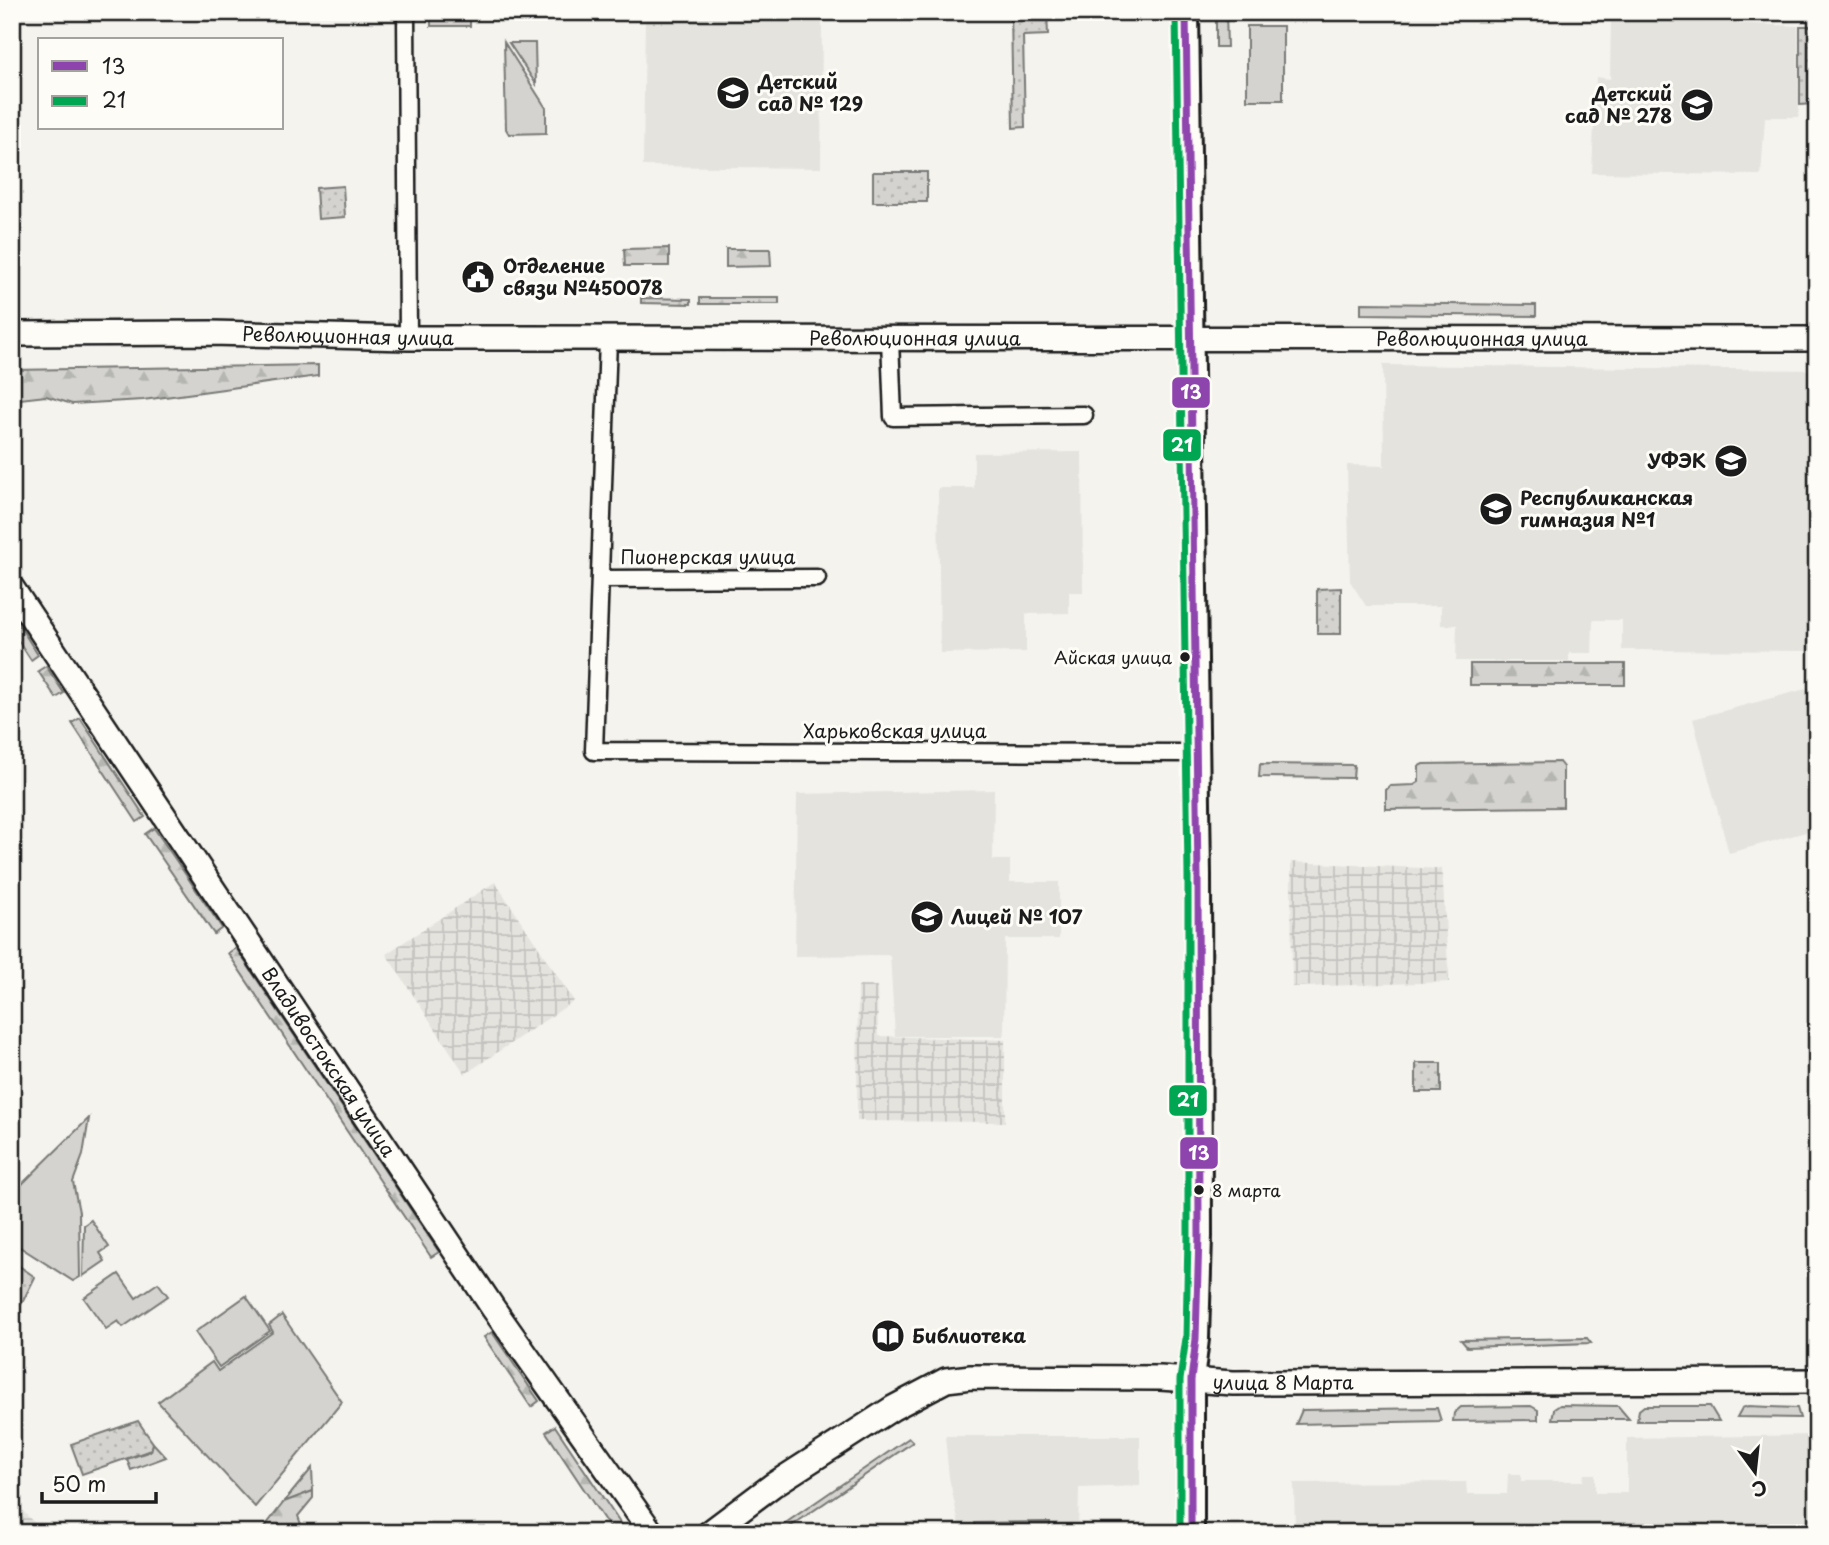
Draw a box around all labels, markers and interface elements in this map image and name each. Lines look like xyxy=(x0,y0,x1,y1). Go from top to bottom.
legend xyxy=(38,38,284,130)
text: 13 xyxy=(102,49,125,81)
place label: Детский сад № 129 xyxy=(757,67,863,117)
school or university icon: Детский сад № 129 xyxy=(714,74,752,112)
place label: Детский сад № 278 xyxy=(1565,79,1672,129)
text: 21 xyxy=(102,83,126,115)
school or university icon: Детский сад № 278 xyxy=(1678,86,1716,124)
place label: Отделение связи №450078 xyxy=(503,251,663,301)
public building icon: Отделение связи №450078 xyxy=(459,258,497,296)
street label: Революционная улица xyxy=(242,319,454,351)
street label: Революционная улица xyxy=(809,323,1021,351)
street label: Революционная улица xyxy=(1376,324,1588,352)
line badge: 13 xyxy=(1171,376,1211,409)
text: 13 xyxy=(1180,377,1202,405)
line badge: 21 xyxy=(1162,428,1202,462)
text: 21 xyxy=(1171,430,1193,458)
school or university icon: УФЭК xyxy=(1712,442,1750,480)
place label: УФЭК xyxy=(1647,446,1706,474)
place label: Республиканская гимназия №1 xyxy=(1520,483,1693,533)
school or university icon: Республиканская гимназия №1 xyxy=(1477,490,1515,528)
street label: Пионерская улица xyxy=(621,542,795,570)
place label: Айская улица xyxy=(1054,644,1172,670)
marker: Айская улица xyxy=(1178,650,1192,664)
street label: Харьковская улица xyxy=(803,716,987,744)
school or university icon: Лицей № 107 xyxy=(908,898,946,936)
place label: Лицей № 107 xyxy=(951,902,1083,930)
street label: Владивостокская улица xyxy=(256,961,403,1162)
line badge: 21 xyxy=(1168,1084,1208,1117)
text: 21 xyxy=(1177,1085,1199,1113)
line badge: 13 xyxy=(1179,1136,1219,1170)
text: 13 xyxy=(1188,1138,1210,1166)
place label: 8 марта xyxy=(1212,1177,1281,1203)
marker: 8 марта xyxy=(1192,1183,1206,1197)
library icon: Библиотека xyxy=(869,1317,907,1355)
place label: Библиотека xyxy=(912,1321,1026,1349)
street label: улица 8 Марта xyxy=(1212,1367,1354,1396)
north arrow xyxy=(1720,1436,1790,1506)
scale bar xyxy=(42,1461,156,1505)
text: 50 m xyxy=(52,1467,106,1499)
text: С xyxy=(1749,1474,1770,1505)

